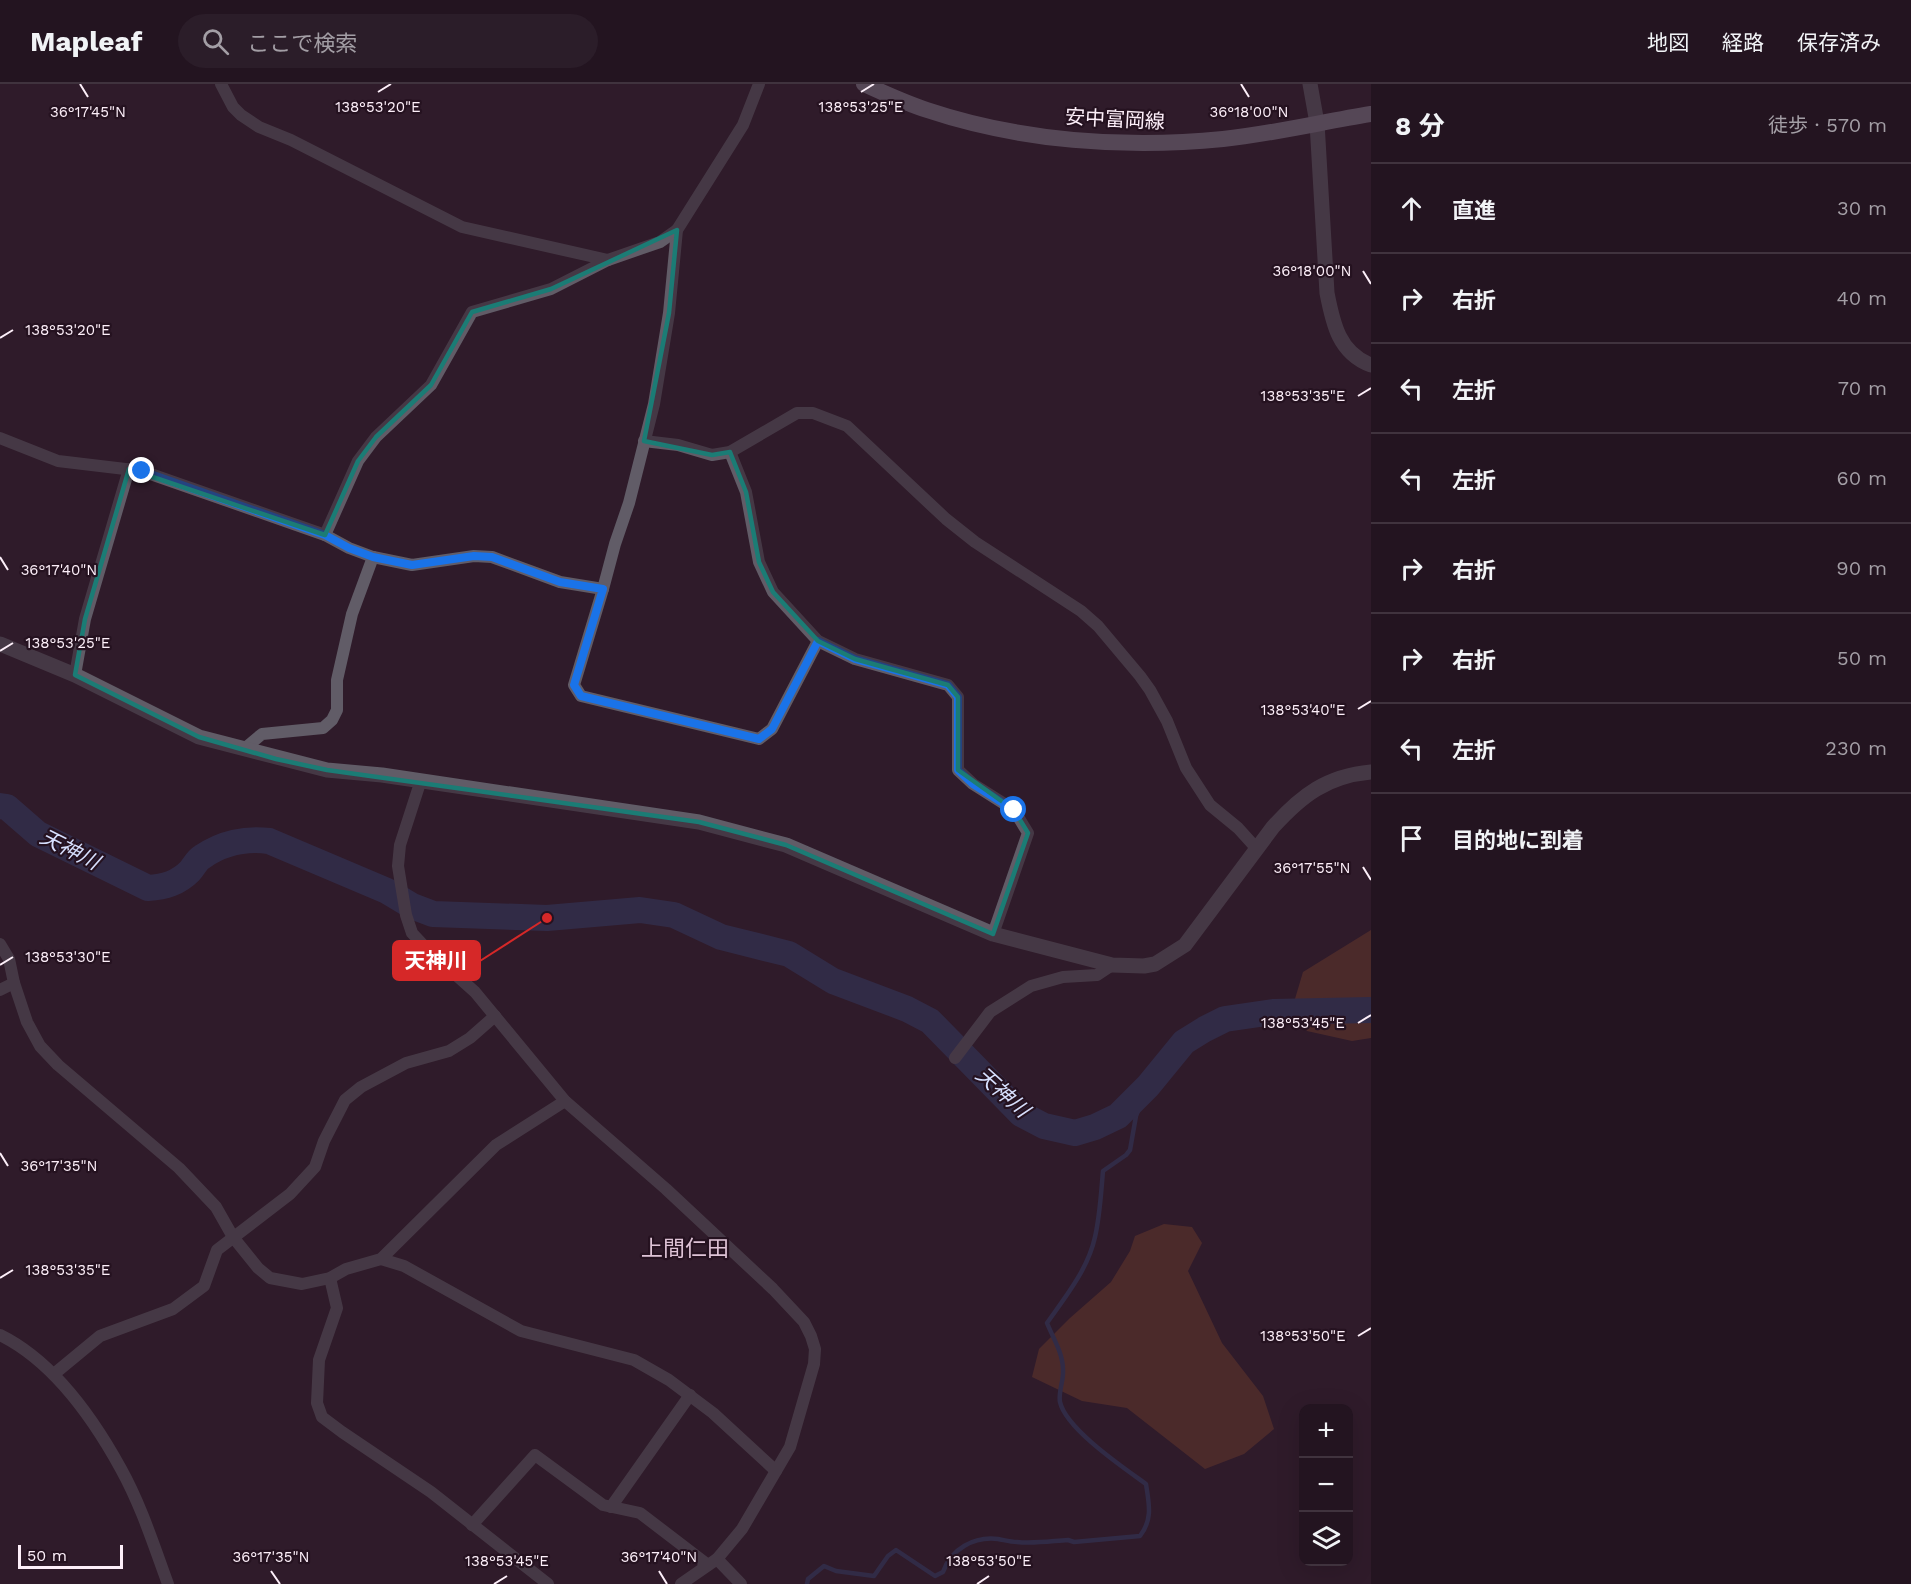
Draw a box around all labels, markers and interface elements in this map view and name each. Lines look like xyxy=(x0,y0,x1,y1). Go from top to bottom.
search box xyxy=(178,14,598,68)
text: Mapleaf xyxy=(30,25,142,58)
icon: search xyxy=(199,25,232,58)
text: 地図 xyxy=(1647,30,1689,55)
text: 経路 xyxy=(1722,30,1764,55)
text: 保存済み xyxy=(1797,30,1881,55)
text: ここで検索 xyxy=(247,31,357,56)
text: 138°53'20"E xyxy=(335,98,421,116)
text: 138°53'25"E xyxy=(819,98,903,116)
text: 36°17'45"N xyxy=(50,103,126,121)
text: 36°18'00"N xyxy=(1209,103,1289,121)
street label: 安中富岡線 xyxy=(1064,104,1166,134)
text: 8 分 xyxy=(1395,111,1445,141)
text: 徒歩 · 570 m xyxy=(1768,113,1887,137)
icon: ahead xyxy=(1395,192,1428,225)
text: 30 m xyxy=(1837,196,1887,220)
text: 直進 xyxy=(1452,198,1496,223)
text: 36°18'00"N xyxy=(1272,262,1352,280)
icon: right xyxy=(1395,282,1428,315)
text: 40 m xyxy=(1836,286,1887,310)
text: 右折 xyxy=(1452,288,1496,313)
text: 138°53'20"E xyxy=(25,321,111,339)
icon: left xyxy=(1395,372,1428,405)
text: 70 m xyxy=(1838,376,1887,400)
text: 左折 xyxy=(1452,378,1496,403)
text: 138°53'35"E xyxy=(1261,387,1345,405)
route end xyxy=(128,457,154,483)
icon: left xyxy=(1395,462,1428,495)
text: 60 m xyxy=(1837,466,1887,490)
text: 左折 xyxy=(1452,468,1496,493)
icon: right xyxy=(1395,552,1428,585)
text: 90 m xyxy=(1836,556,1887,580)
text: 右折 xyxy=(1452,558,1496,583)
text: 36°17'40"N xyxy=(21,561,97,579)
text: 138°53'25"E xyxy=(26,634,110,652)
icon: right xyxy=(1395,642,1428,675)
text: 50 m xyxy=(1837,646,1887,670)
text: 右折 xyxy=(1452,648,1496,673)
text: 138°53'40"E xyxy=(1261,701,1345,719)
icon: left xyxy=(1395,732,1428,765)
text: 230 m xyxy=(1825,736,1887,760)
text: 左折 xyxy=(1452,738,1496,763)
route start xyxy=(1000,796,1026,822)
icon: arrive xyxy=(1395,822,1428,855)
water label: 天神川 xyxy=(36,824,106,875)
text: 目的地に到着 xyxy=(1452,828,1584,853)
text: 36°17'55"N xyxy=(1273,859,1351,877)
callout: 天神川 xyxy=(393,941,480,980)
text: 138°53'30"E xyxy=(25,948,111,966)
text: 天神川 xyxy=(405,948,468,973)
text: 138°53'45"E xyxy=(1261,1014,1345,1032)
water label: 天神川 xyxy=(971,1062,1036,1124)
text: 36°17'35"N xyxy=(20,1157,98,1175)
district label: 上間仁田 xyxy=(641,1236,729,1261)
text: 138°53'35"E xyxy=(26,1261,110,1279)
text: 138°53'50"E xyxy=(1260,1327,1346,1345)
map controls xyxy=(1299,1404,1353,1566)
button: + xyxy=(1299,1404,1353,1458)
button: − xyxy=(1299,1458,1353,1512)
button: layers xyxy=(1299,1512,1353,1566)
scale bar xyxy=(18,1542,123,1570)
text: 50 m xyxy=(27,1546,67,1565)
text: 36°17'35"N xyxy=(232,1548,310,1566)
text: 36°17'40"N xyxy=(621,1548,697,1566)
text: 138°53'45"E xyxy=(465,1552,549,1570)
text: 138°53'50"E xyxy=(946,1552,1032,1570)

